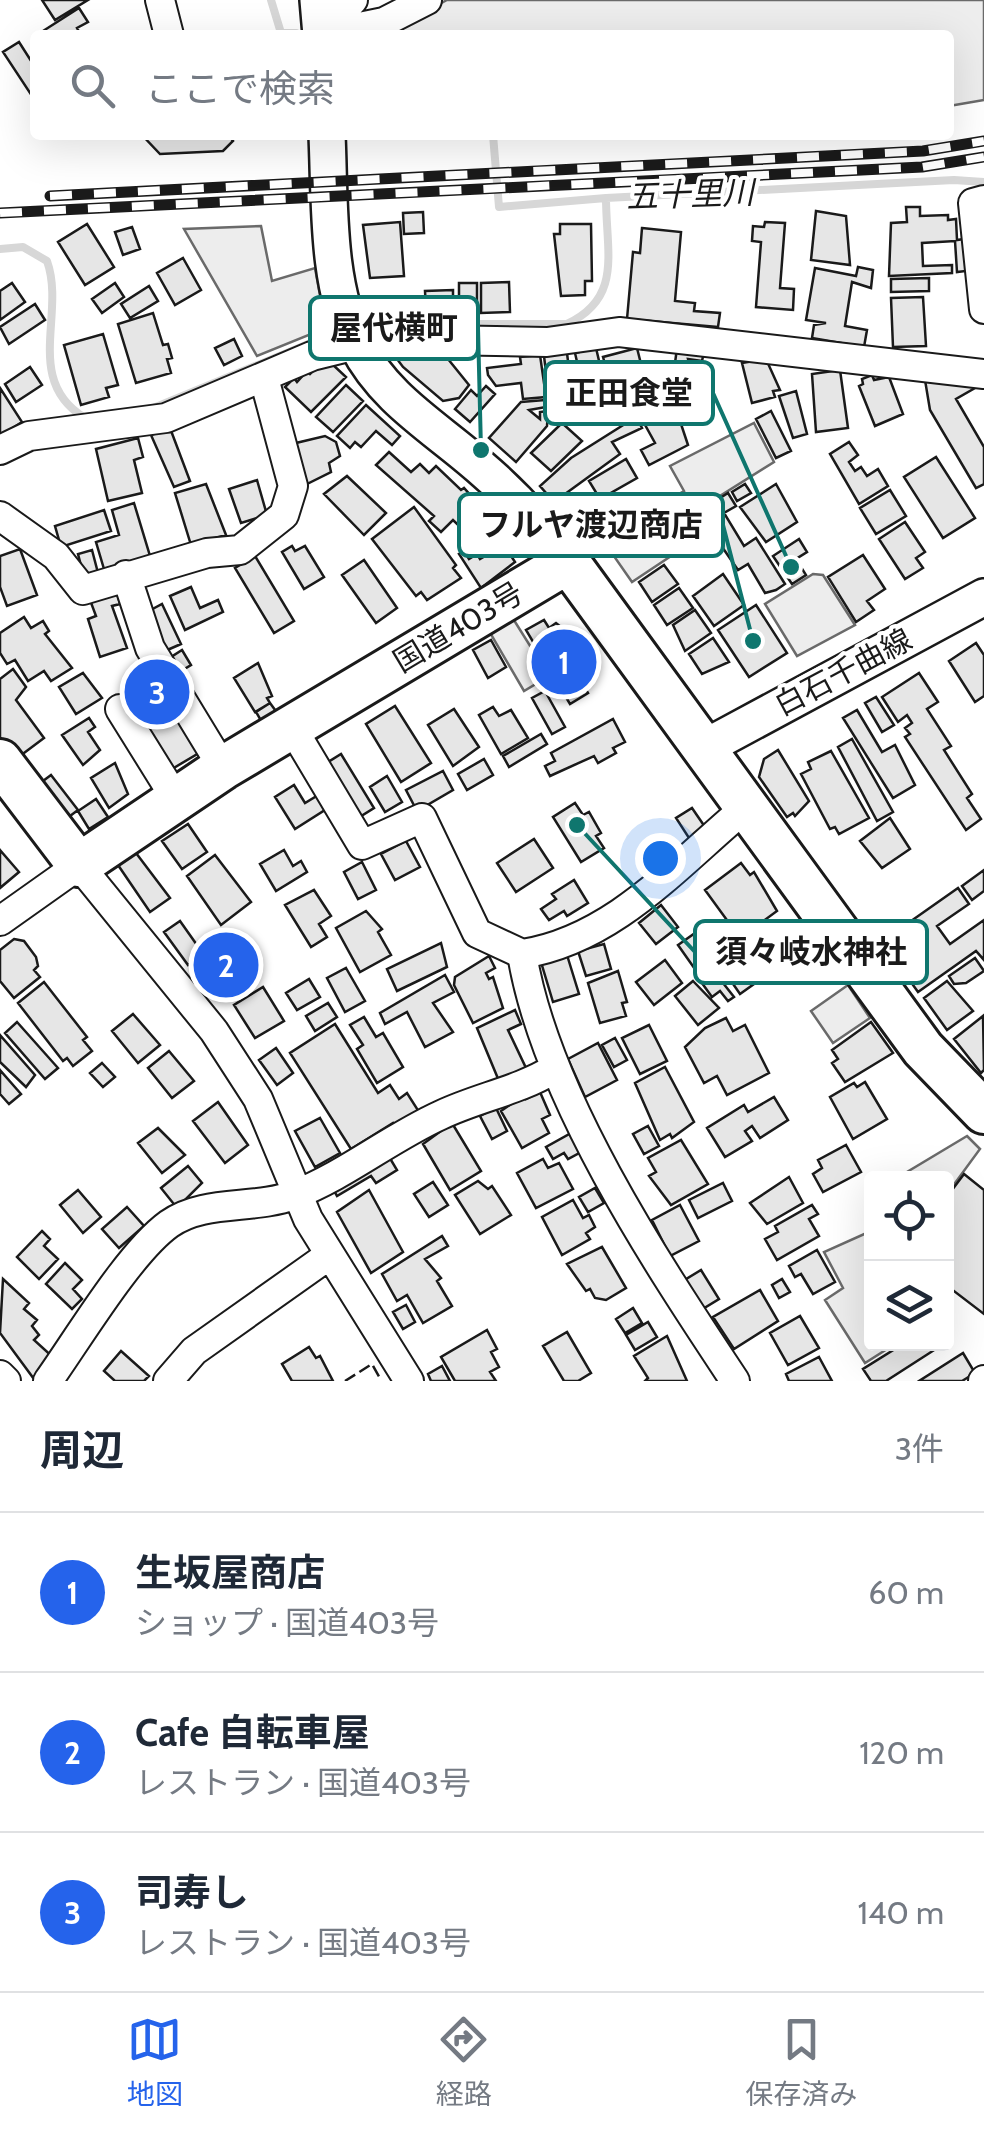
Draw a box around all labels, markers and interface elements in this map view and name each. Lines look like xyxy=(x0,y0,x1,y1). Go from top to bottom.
search box xyxy=(30,30,954,140)
icon: search xyxy=(65,58,120,113)
text: ここで検索 xyxy=(145,65,335,112)
water label: 五十里川 xyxy=(625,172,758,216)
callout: 屋代横町 xyxy=(310,297,478,359)
text: 屋代横町 xyxy=(330,308,458,347)
callout: 正田食堂 xyxy=(545,362,713,424)
text: 正田食堂 xyxy=(565,373,693,412)
callout: フルヤ渡辺商店 xyxy=(459,494,723,556)
text: フルヤ渡辺商店 xyxy=(479,505,703,544)
street label: 国道403号 xyxy=(387,574,529,680)
street label: 白石千曲線 xyxy=(768,620,918,724)
pin: 1 xyxy=(532,624,596,700)
pin: 3 xyxy=(124,654,190,730)
your location xyxy=(635,833,686,884)
callout: 須々岐水神社 xyxy=(695,921,927,983)
pin: 2 xyxy=(194,928,258,1002)
text: 須々岐水神社 xyxy=(715,932,907,971)
map controls xyxy=(864,1171,954,1351)
button: locate xyxy=(864,1171,954,1261)
button: layers xyxy=(864,1261,954,1351)
text: 周辺 xyxy=(40,1424,124,1476)
text: 3件 xyxy=(895,1429,944,1468)
text: 生坂屋商店 xyxy=(135,1549,325,1596)
text: 1 xyxy=(67,1573,78,1612)
text: 60 m xyxy=(868,1573,944,1612)
text: ショップ · 国道403号 xyxy=(135,1603,439,1642)
text: Cafe 自転車屋 xyxy=(135,1709,370,1756)
text: 2 xyxy=(64,1733,81,1772)
text: 120 m xyxy=(859,1733,944,1772)
text: レストラン · 国道403号 xyxy=(135,1763,471,1802)
text: 司寿し xyxy=(135,1869,249,1916)
text: 3 xyxy=(64,1893,81,1932)
text: 140 m xyxy=(857,1893,944,1932)
text: レストラン · 国道403号 xyxy=(135,1923,471,1962)
tab: 地図 xyxy=(127,2012,183,2112)
tab: 経路 xyxy=(436,2012,492,2112)
tab: 保存済み xyxy=(745,2012,857,2112)

